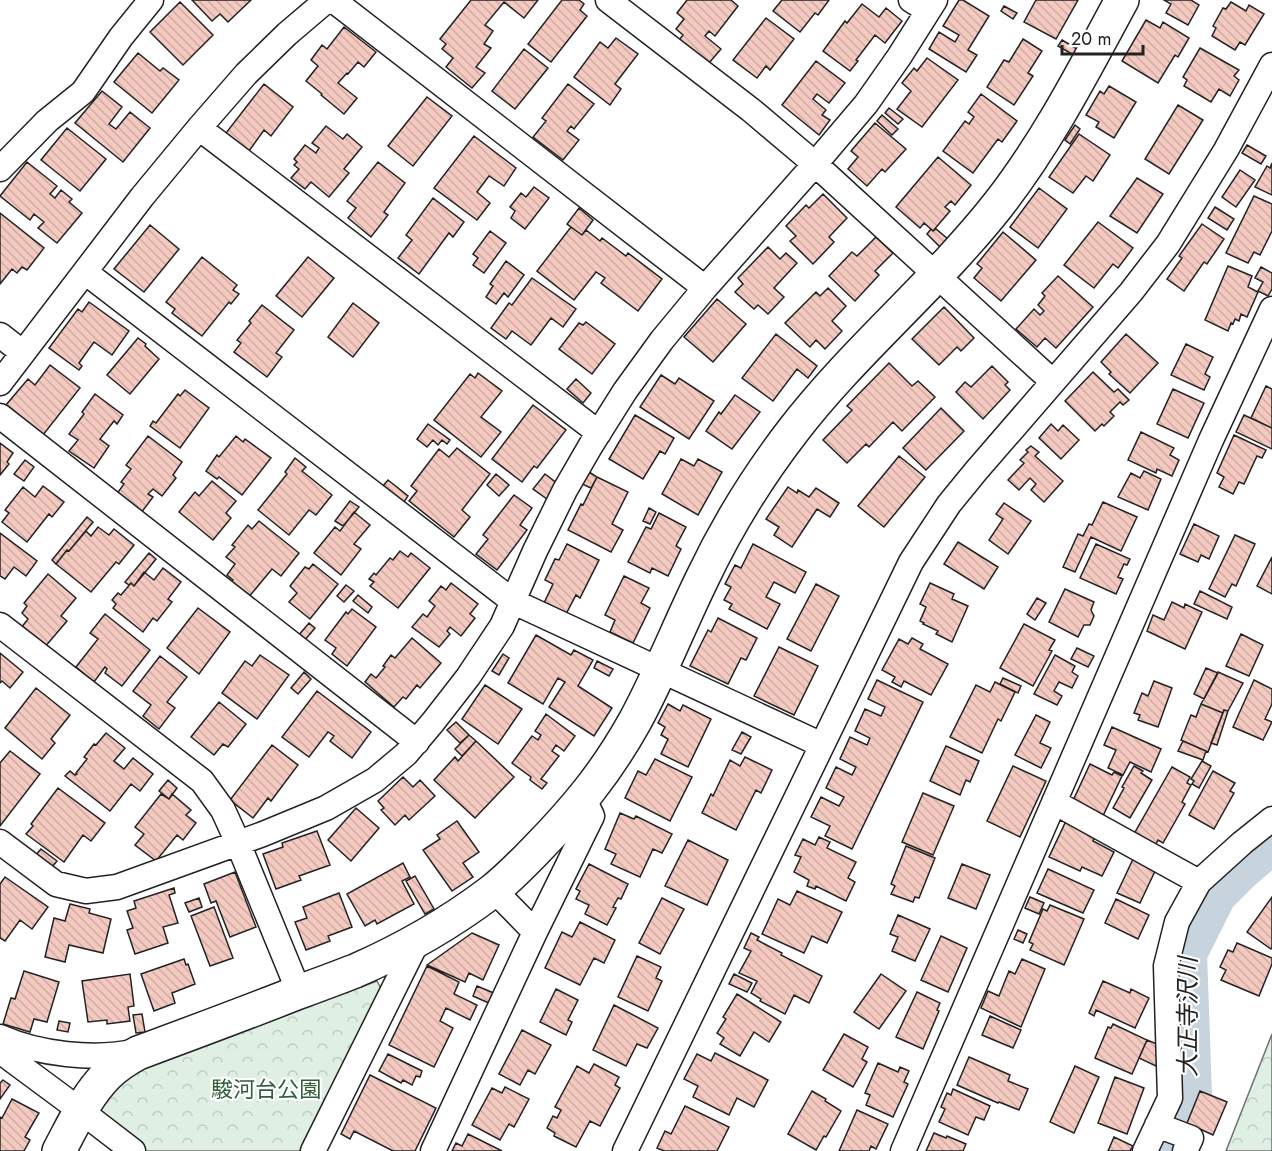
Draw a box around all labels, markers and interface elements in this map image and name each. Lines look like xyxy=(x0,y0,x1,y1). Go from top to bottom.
scale bar xyxy=(1062,18,1143,56)
text: 20 m xyxy=(1071,26,1111,52)
water label: 大正寺沢川 xyxy=(1170,954,1205,1077)
park label: 駿河台公園 xyxy=(211,1073,321,1105)

